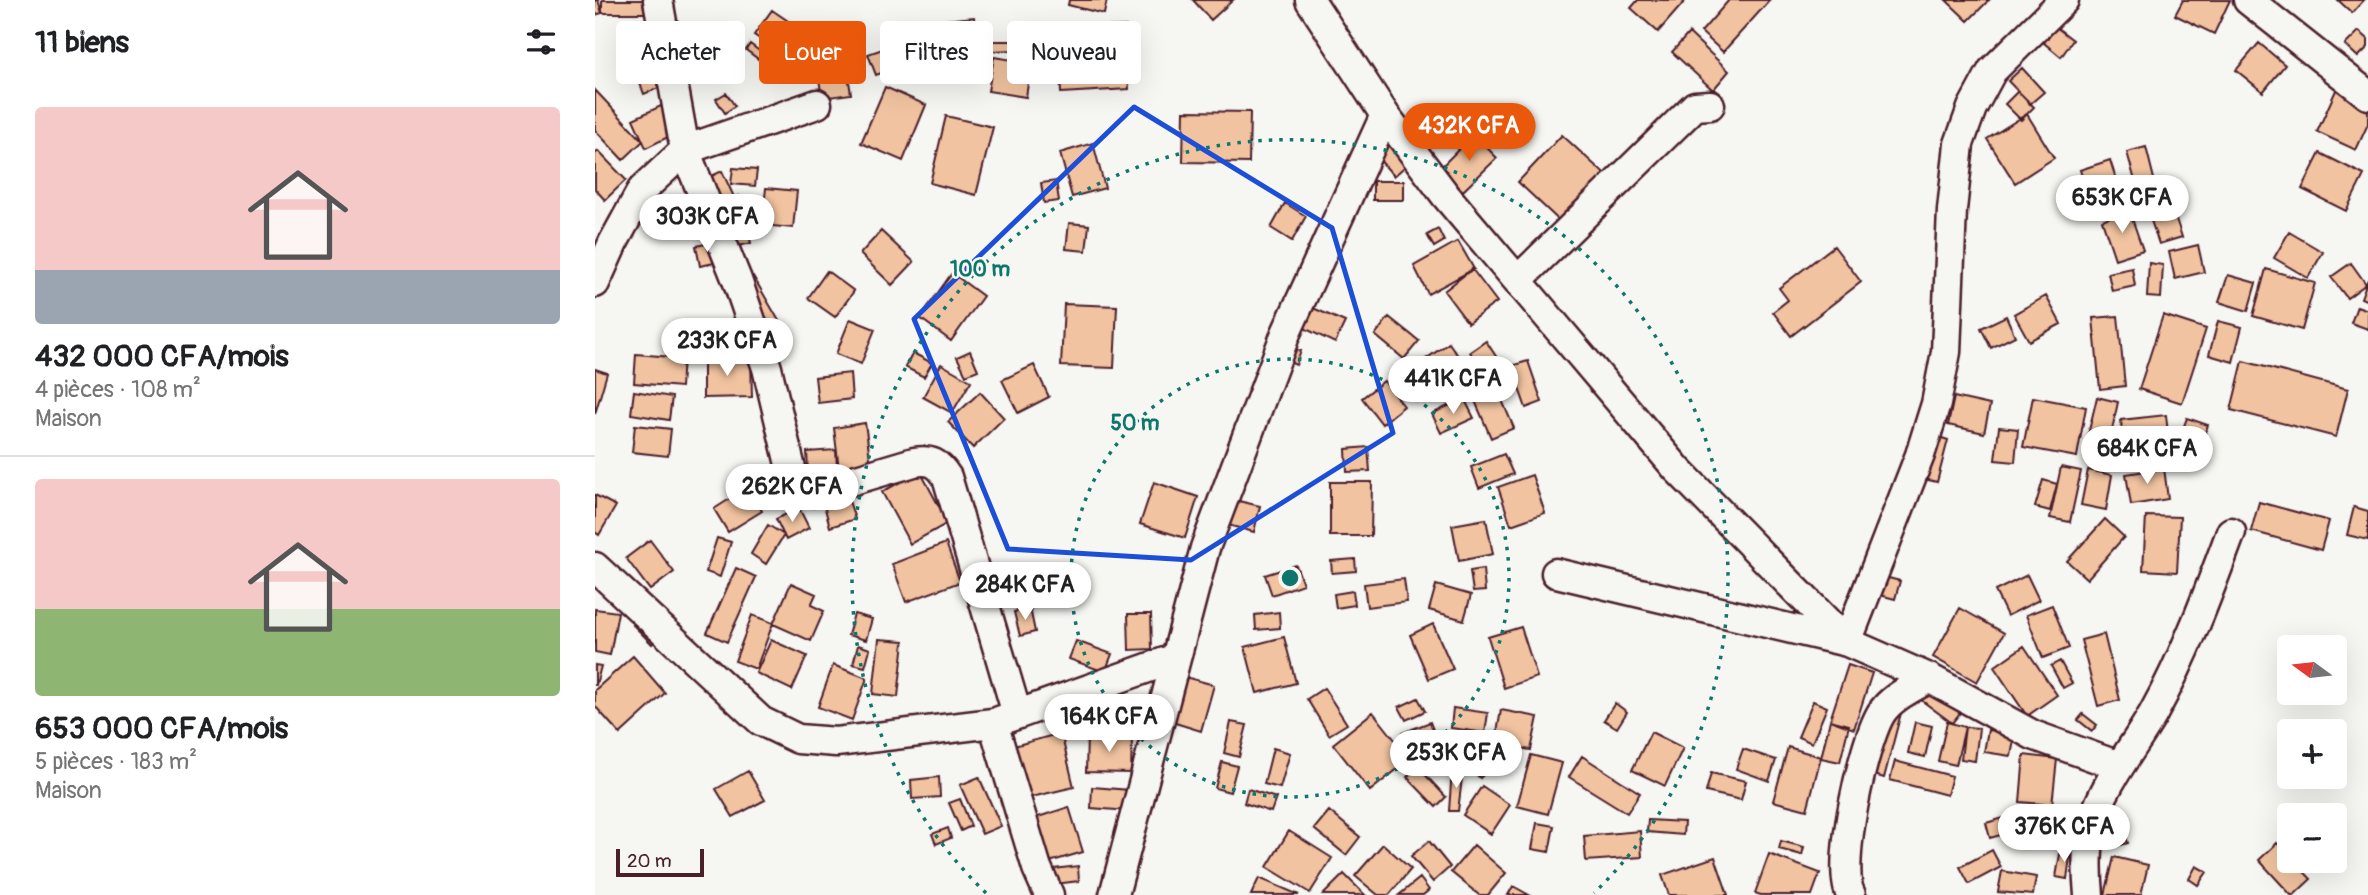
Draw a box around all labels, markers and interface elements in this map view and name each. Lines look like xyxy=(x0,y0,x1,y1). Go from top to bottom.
chip: Acheter xyxy=(616,21,745,84)
chip: Louer xyxy=(759,21,866,84)
chip: Filtres xyxy=(880,21,993,84)
chip: Nouveau xyxy=(1007,21,1141,84)
icon: filters xyxy=(522,23,560,61)
text: 11 biens xyxy=(35,24,129,61)
pin: 432K CFA xyxy=(1397,104,1541,163)
text: 432K CFA xyxy=(1419,111,1519,140)
icon: home xyxy=(235,152,361,278)
pin: 653K CFA xyxy=(2050,176,2194,235)
text: 653K CFA xyxy=(2072,183,2172,212)
pin: 303K CFA xyxy=(635,194,779,254)
text: 303K CFA xyxy=(655,202,759,231)
text: 100 m xyxy=(950,256,1010,283)
pin: 233K CFA xyxy=(655,318,799,378)
text: 233K CFA xyxy=(677,326,777,355)
text: 432 000 CFA/mois xyxy=(35,338,289,375)
pin: 441K CFA xyxy=(1381,356,1525,416)
text: 441K CFA xyxy=(1404,364,1502,393)
text: 4 pièces · 108 m² xyxy=(35,375,201,404)
text: Maison xyxy=(35,404,102,433)
text: 50 m xyxy=(1111,410,1160,437)
pin: 684K CFA xyxy=(2075,426,2219,486)
text: 684K CFA xyxy=(2097,434,2197,463)
pin: 262K CFA xyxy=(720,464,864,524)
text: 262K CFA xyxy=(742,472,842,501)
icon: home xyxy=(235,524,361,650)
pin: 284K CFA xyxy=(953,562,1097,622)
centre of rings xyxy=(1278,566,1302,590)
text: 284K CFA xyxy=(975,570,1075,599)
north arrow xyxy=(2277,635,2347,705)
map controls xyxy=(2277,635,2347,873)
pin: 164K CFA xyxy=(1037,694,1181,754)
text: 164K CFA xyxy=(1060,702,1158,731)
text: 653 000 CFA/mois xyxy=(35,710,288,747)
button: + xyxy=(2277,719,2347,789)
pin: 253K CFA xyxy=(1384,730,1528,790)
text: 253K CFA xyxy=(1406,738,1506,767)
text: 5 pièces · 183 m² xyxy=(35,747,197,776)
text: Maison xyxy=(35,776,102,805)
button: − xyxy=(2277,803,2347,873)
pin: 376K CFA xyxy=(1992,804,2136,864)
text: 376K CFA xyxy=(2014,812,2114,841)
scale bar xyxy=(616,846,703,878)
text: 20 m xyxy=(627,849,672,873)

